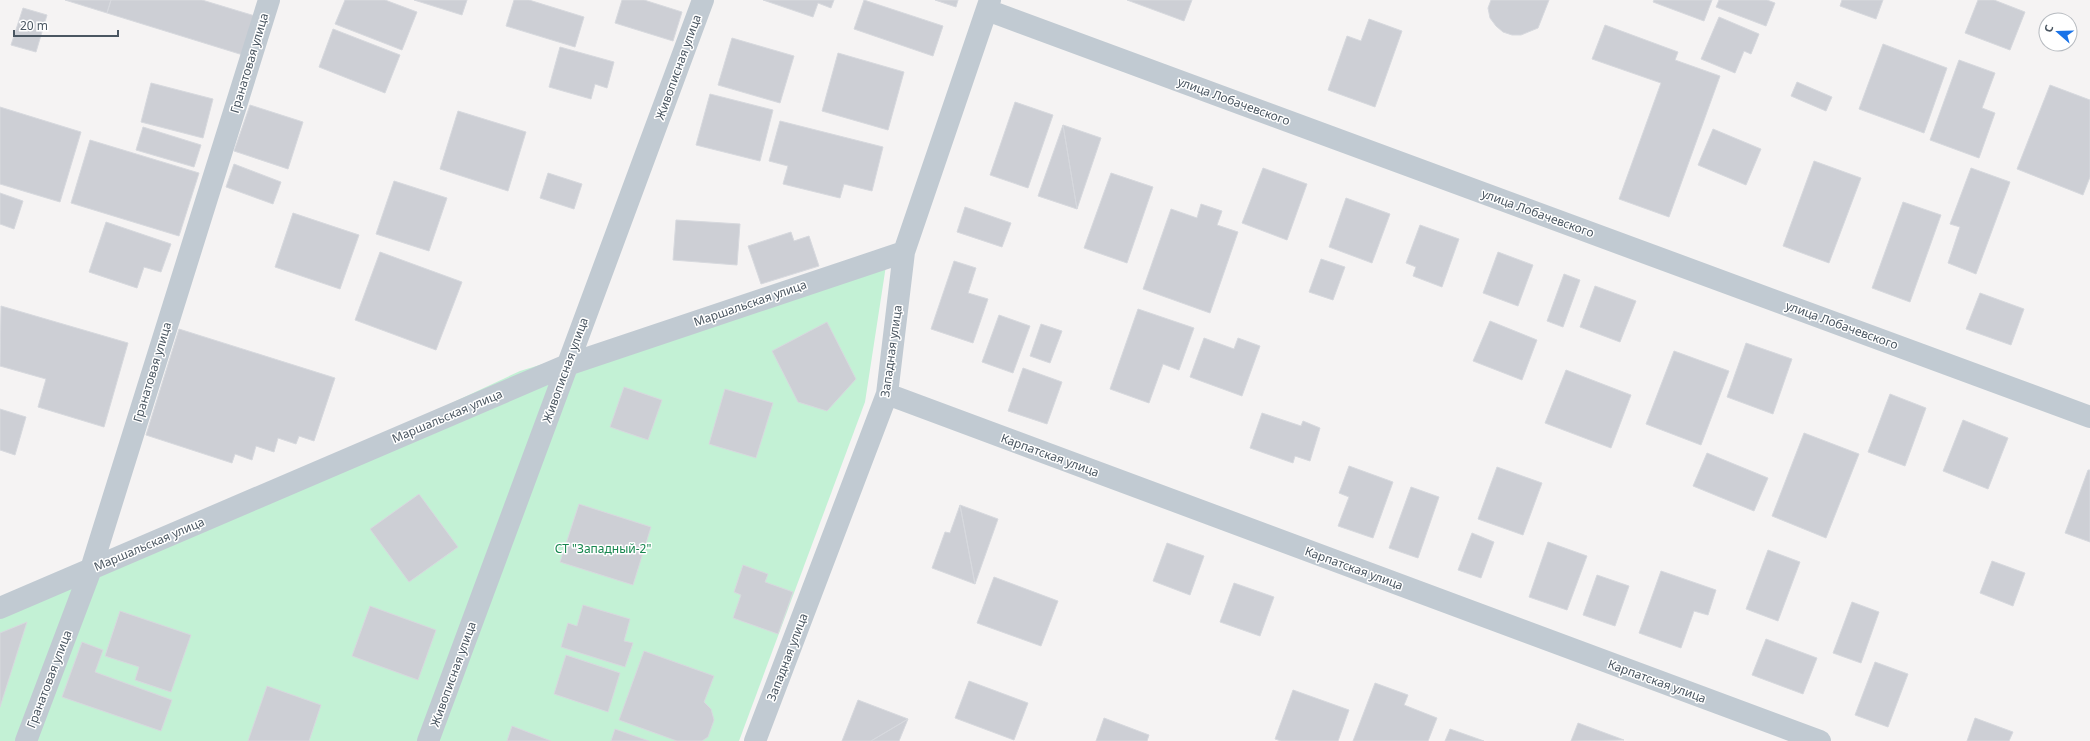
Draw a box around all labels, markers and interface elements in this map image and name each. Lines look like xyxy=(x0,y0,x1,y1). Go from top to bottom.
street label: Гранатовая улица xyxy=(226,11,272,115)
scale bar xyxy=(14,12,118,38)
street label: Живописная улица xyxy=(651,12,705,122)
north arrow xyxy=(2038,12,2078,52)
text: 20 m xyxy=(20,17,48,34)
text: С xyxy=(2040,23,2056,34)
street label: улица Лобачевского xyxy=(1175,73,1293,129)
street label: улица Лобачевского xyxy=(1479,185,1597,241)
street label: Маршальская улица xyxy=(691,276,809,330)
street label: улица Лобачевского xyxy=(1783,297,1901,353)
street label: Западная улица xyxy=(876,304,906,398)
street label: Живописная улица xyxy=(538,315,592,425)
street label: Гранатовая улица xyxy=(129,320,175,424)
street label: Маршальская улица xyxy=(389,385,505,447)
street label: Карпатская улица xyxy=(999,429,1101,481)
street label: Маршальская улица xyxy=(91,513,207,575)
park label: СТ "Западный-2" xyxy=(555,540,651,557)
street label: Карпатская улица xyxy=(1303,542,1405,594)
street label: Западная улица xyxy=(762,611,812,703)
street label: Живописная улица xyxy=(426,619,480,729)
street label: Гранатовая улица xyxy=(22,628,76,730)
street label: Карпатская улица xyxy=(1606,655,1708,707)

